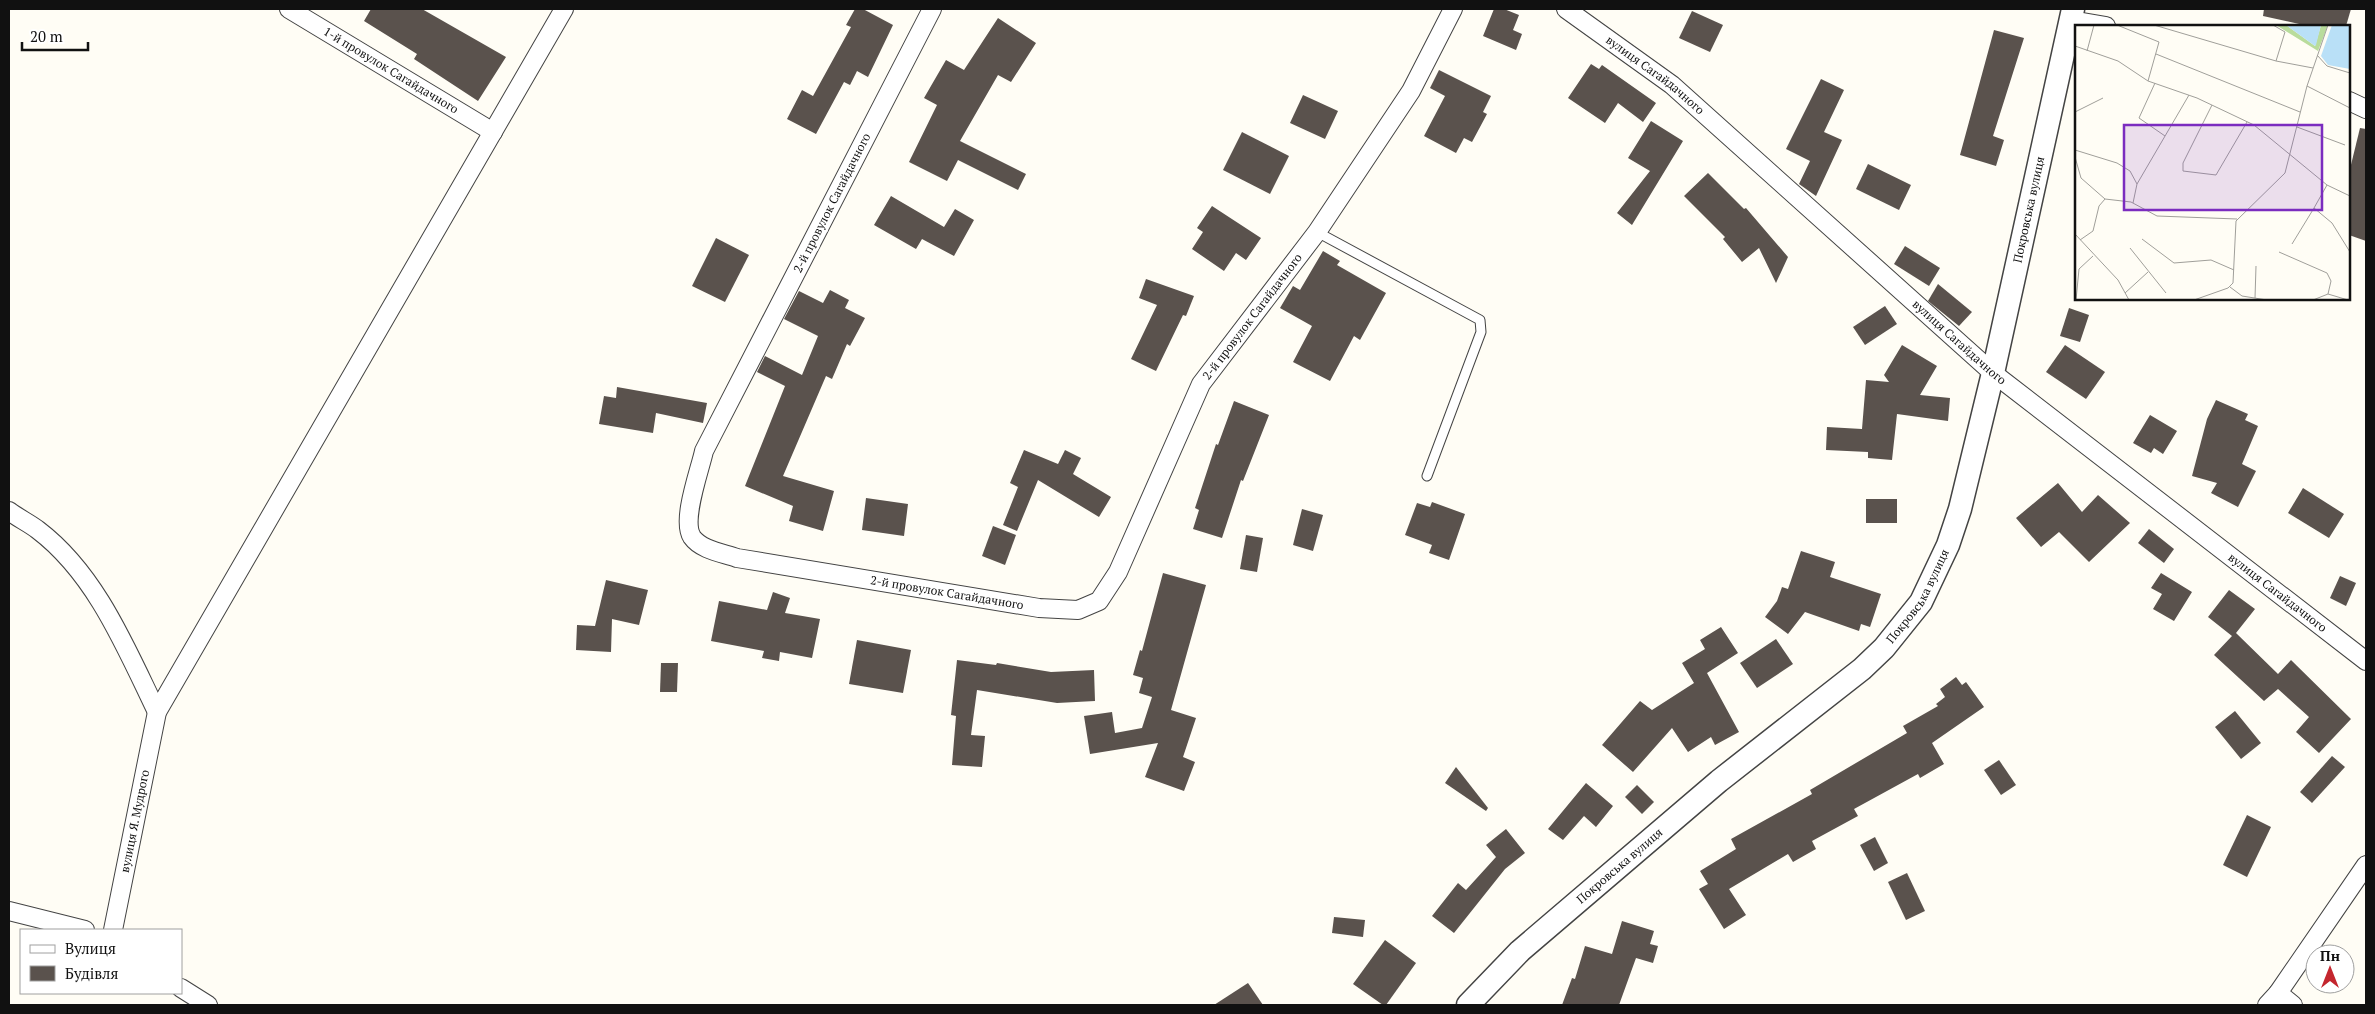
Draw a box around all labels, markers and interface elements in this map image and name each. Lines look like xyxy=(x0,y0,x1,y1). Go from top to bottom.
scale bar xyxy=(22,20,89,52)
street label: 1-й провулок Сагайдачного xyxy=(321,24,462,117)
inset map xyxy=(2075,25,2350,300)
text: 20 m xyxy=(30,26,63,46)
street label: вулиця Сагайдачного xyxy=(1603,32,1708,118)
street label: 2-й провулок Сагайдачного xyxy=(790,130,874,275)
street label: Покровська вулиця xyxy=(2009,155,2047,264)
street label: 2-й провулок Сагайдачного xyxy=(1199,250,1305,383)
street label: вулиця Сагайдачного xyxy=(1909,296,2010,388)
street label: Покровська вулиця xyxy=(1883,547,1952,646)
street label: вулиця Сагайдачного xyxy=(2225,549,2330,635)
street label: 2-й провулок Сагайдачного xyxy=(869,572,1025,612)
street label: вулиця Я. Мудрого xyxy=(117,768,152,874)
street label: Покровська вулиця xyxy=(1573,825,1665,906)
legend xyxy=(20,929,182,994)
text: Вулиця xyxy=(65,938,116,958)
north arrow xyxy=(2305,944,2355,994)
text: Пн xyxy=(2320,946,2340,965)
text: Будівля xyxy=(65,963,118,983)

